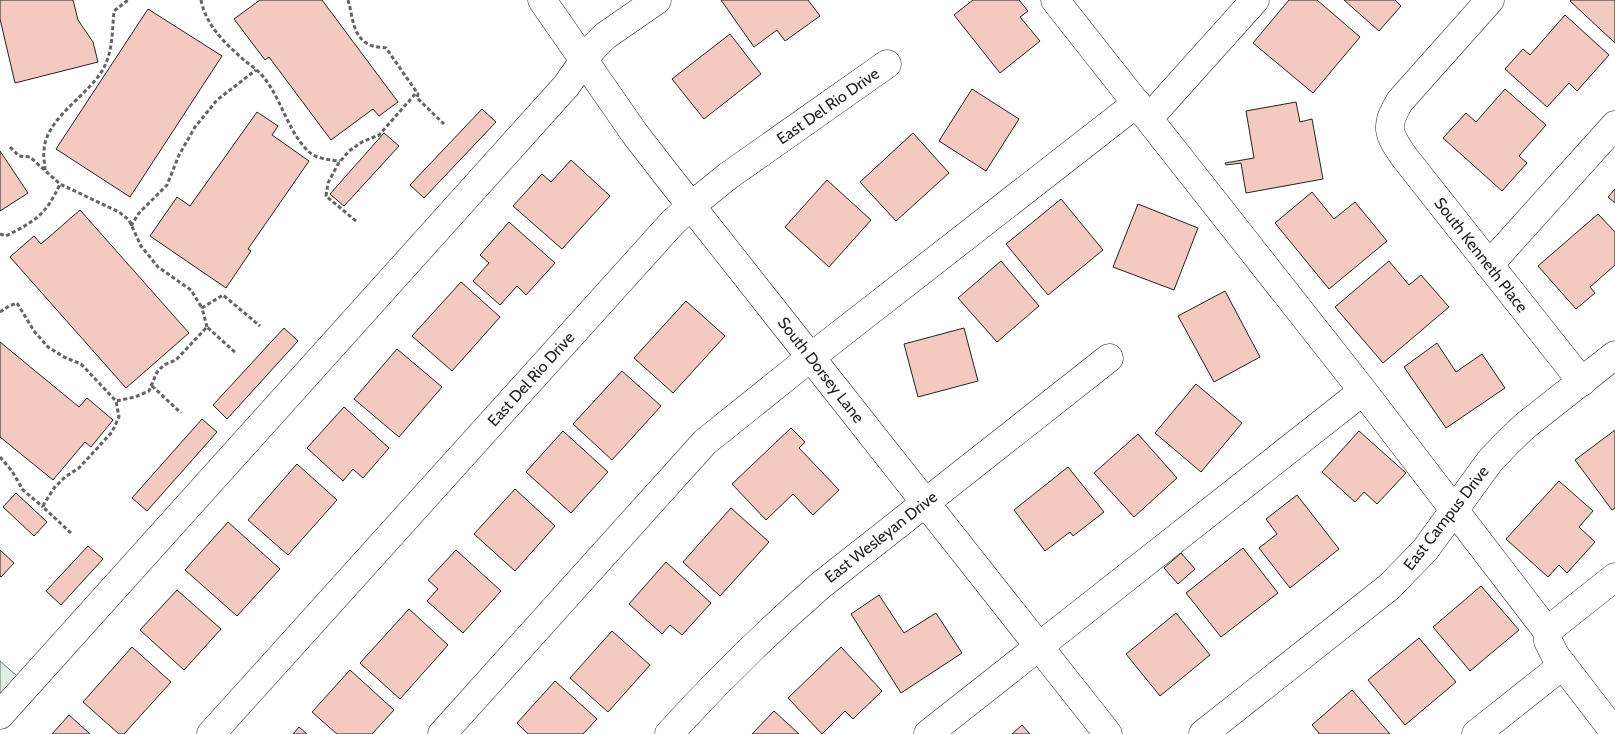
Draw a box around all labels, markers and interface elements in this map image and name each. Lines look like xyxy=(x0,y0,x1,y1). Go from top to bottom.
street label: East Del Rio Drive xyxy=(773,64,883,148)
street label: South Kenneth Place xyxy=(1430,194,1532,316)
street label: South Dorsey Lane xyxy=(774,313,868,427)
street label: East Del Rio Drive xyxy=(484,328,578,430)
street label: East Campus Drive xyxy=(1399,462,1493,574)
street label: East Wesleyan Drive xyxy=(821,487,941,587)

